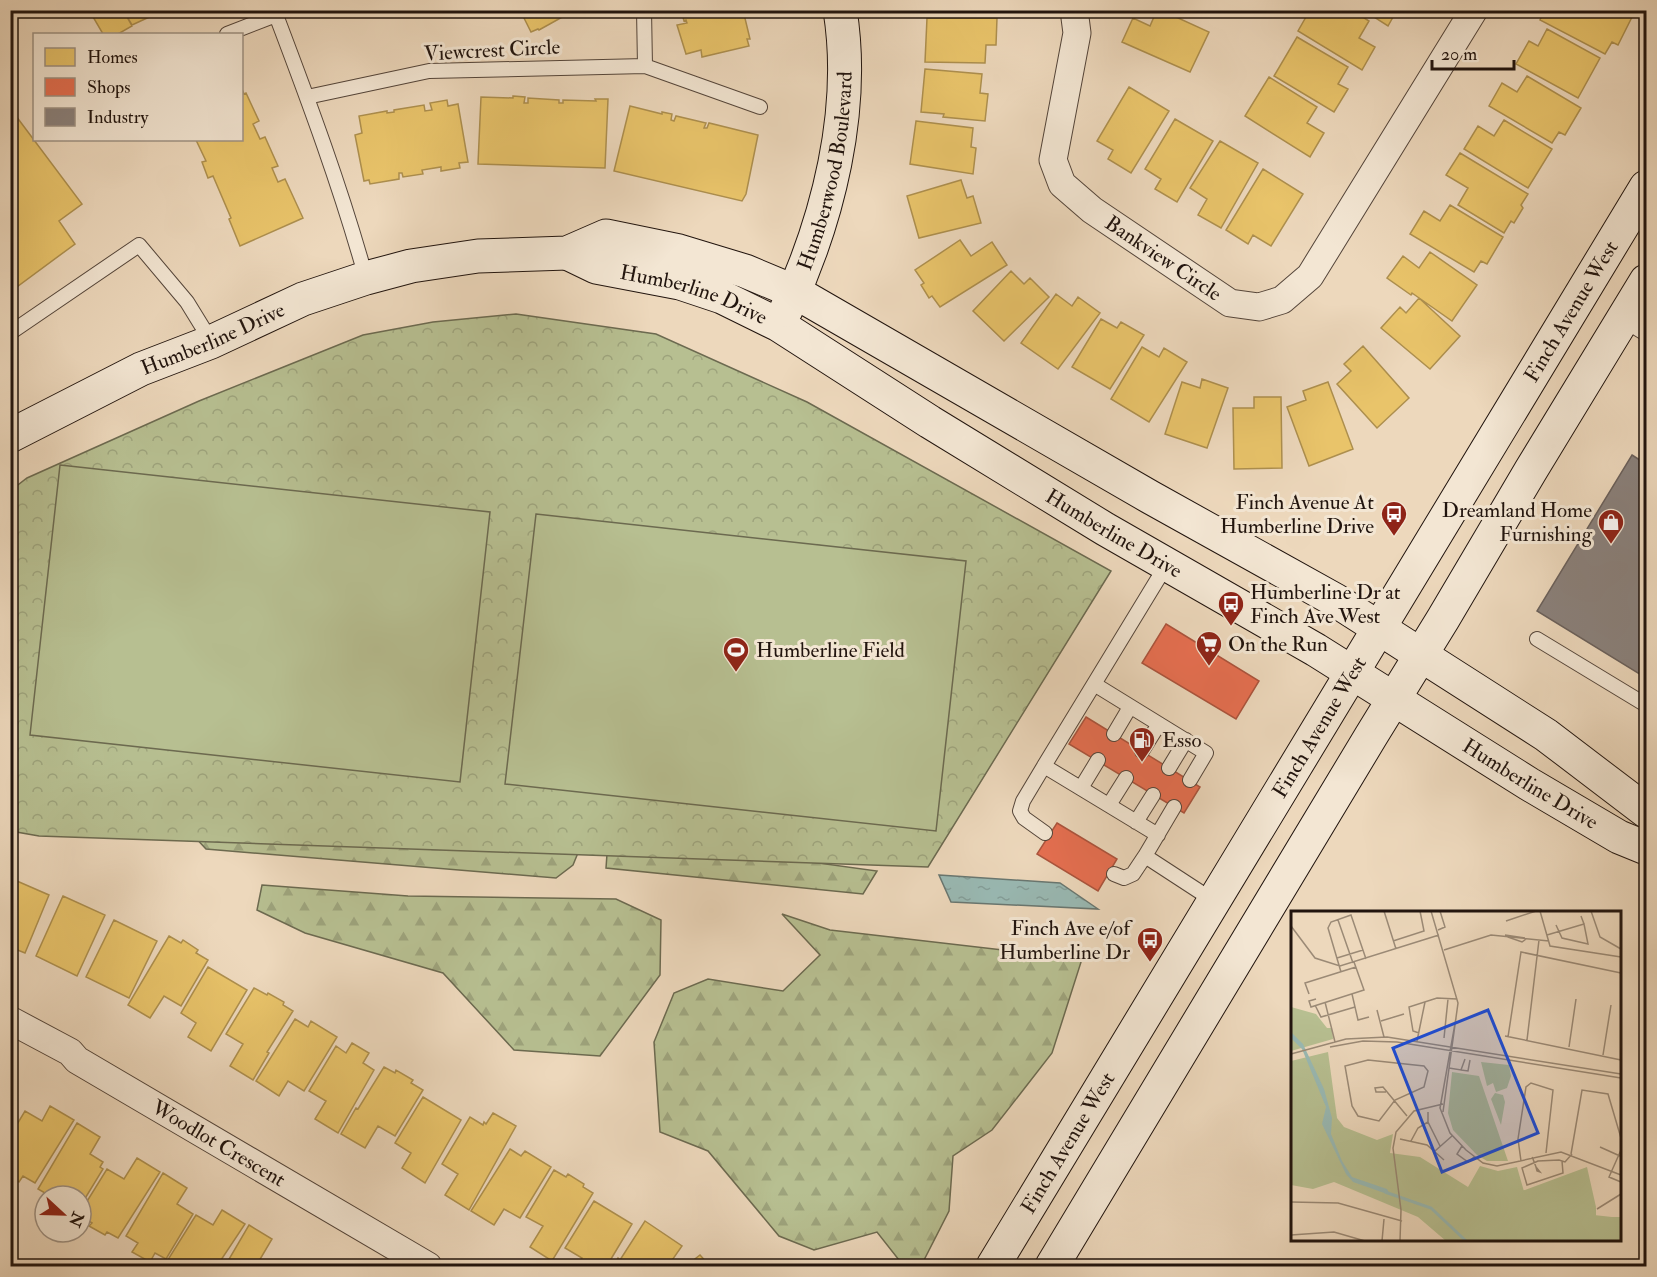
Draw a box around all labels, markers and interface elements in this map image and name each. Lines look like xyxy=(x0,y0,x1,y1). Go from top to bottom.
legend xyxy=(33,33,243,141)
street label: Viewcrest Circle xyxy=(423,33,561,68)
scale bar xyxy=(1432,33,1514,71)
text: 20 m xyxy=(1441,43,1477,66)
text: Homes xyxy=(87,46,138,69)
street label: Humberwood Boulevard xyxy=(791,70,859,274)
text: Shops xyxy=(87,76,130,99)
text: Industry xyxy=(87,106,149,129)
street label: Bankview Circle xyxy=(1100,210,1227,308)
street label: Finch Avenue West xyxy=(1518,236,1625,387)
street label: Humberline Drive xyxy=(618,259,772,331)
street label: Humberline Drive xyxy=(137,296,289,382)
street label: Humberline Drive xyxy=(1040,483,1187,585)
place label: Finch Avenue At Humberline Drive xyxy=(1220,489,1374,540)
place label: Dreamland Home Furnishing xyxy=(1442,497,1593,548)
bus stop icon: Finch Avenue At Humberline Drive xyxy=(1379,499,1409,537)
shop icon: Dreamland Home Furnishing xyxy=(1596,507,1626,545)
place label: Humberline Dr at Finch Ave West xyxy=(1250,579,1401,630)
bus stop icon: Humberline Dr at Finch Ave West xyxy=(1216,589,1246,627)
supermarket icon: On the Run xyxy=(1194,629,1224,667)
place label: On the Run xyxy=(1228,631,1328,658)
sports icon: Humberline Field xyxy=(721,635,751,673)
place label: Humberline Field xyxy=(756,637,905,664)
street label: Finch Avenue West xyxy=(1266,651,1373,803)
fuel station icon: Esso xyxy=(1127,725,1157,763)
place label: Esso xyxy=(1162,727,1202,754)
street label: Humberline Drive xyxy=(1457,733,1603,836)
inset map xyxy=(1291,911,1621,1241)
place label: Finch Ave e/of Humberline Dr xyxy=(999,915,1133,966)
bus stop icon: Finch Ave e/of Humberline Dr xyxy=(1135,925,1165,963)
street label: Finch Avenue West xyxy=(1015,1067,1121,1219)
street label: Woodlot Crescent xyxy=(146,1093,290,1193)
north arrow xyxy=(33,1184,93,1244)
text: N xyxy=(64,1208,88,1230)

